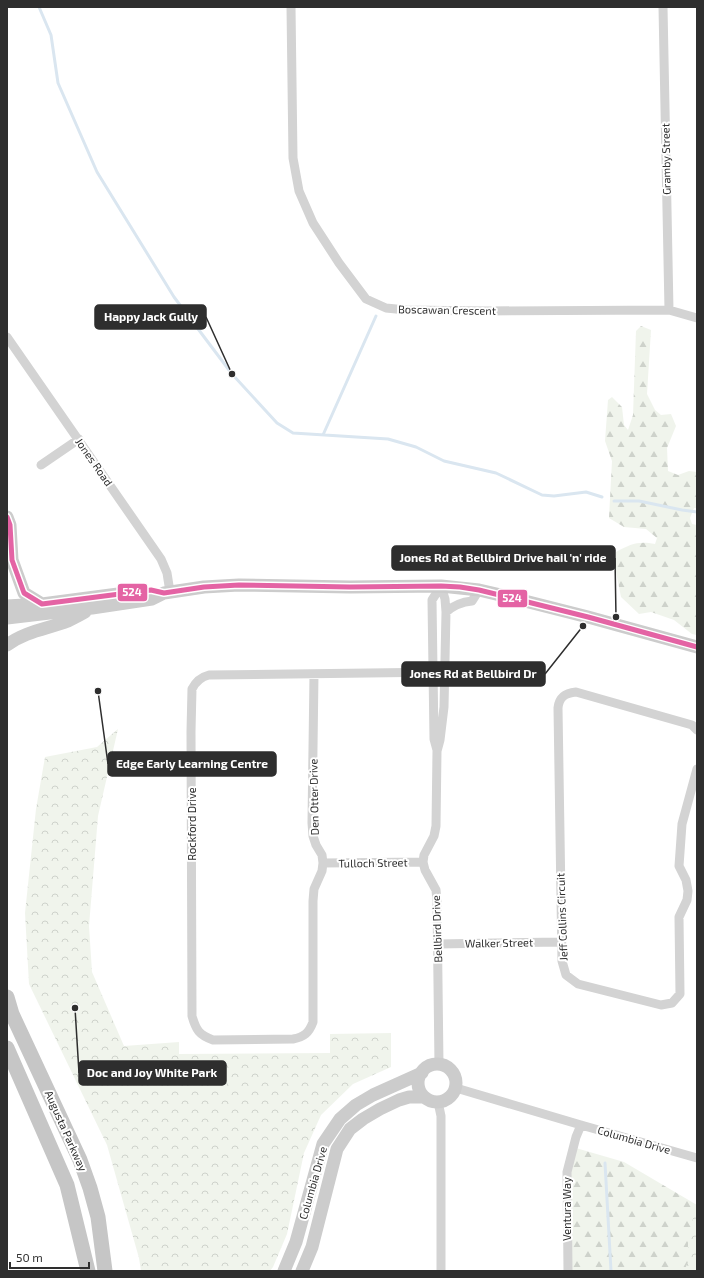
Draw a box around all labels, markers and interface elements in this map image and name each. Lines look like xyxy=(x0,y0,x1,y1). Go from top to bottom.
street label: Gramby Street xyxy=(658,123,673,195)
street label: Boscawan Crescent xyxy=(398,302,496,317)
callout: Happy Jack Gully xyxy=(95,305,206,329)
text: Happy Jack Gully xyxy=(104,309,198,324)
street label: Jones Road xyxy=(73,435,116,488)
callout: Jones Rd at Bellbird Drive hail 'n' ride xyxy=(392,546,615,570)
text: Jones Rd at Bellbird Drive hail 'n' ride xyxy=(399,550,607,564)
line badge: 524 xyxy=(117,583,148,602)
text: 524 xyxy=(122,585,142,598)
line badge: 524 xyxy=(497,589,528,608)
text: 524 xyxy=(502,591,522,604)
callout: Jones Rd at Bellbird Dr xyxy=(402,662,545,686)
text: Jones Rd at Bellbird Dr xyxy=(409,666,537,680)
callout: Edge Early Learning Centre xyxy=(108,752,276,776)
text: Edge Early Learning Centre xyxy=(116,756,268,771)
street label: Den Otter Drive xyxy=(306,759,321,835)
street label: Rockford Drive xyxy=(185,787,198,861)
street label: Tulloch Street xyxy=(338,855,408,870)
street label: Jeff Collins Circuit xyxy=(553,873,570,961)
street label: Bellbird Drive xyxy=(429,895,444,963)
street label: Walker Street xyxy=(465,935,533,950)
callout: Doc and Joy White Park xyxy=(79,1061,226,1085)
text: Doc and Joy White Park xyxy=(87,1065,218,1080)
street label: Augusta Parkway xyxy=(43,1088,90,1173)
street label: Columbia Drive xyxy=(596,1123,672,1156)
street label: Columbia Drive xyxy=(296,1145,329,1221)
street label: Ventura Way xyxy=(560,1177,573,1241)
scale bar xyxy=(10,1244,89,1270)
text: 50 m xyxy=(16,1250,43,1264)

